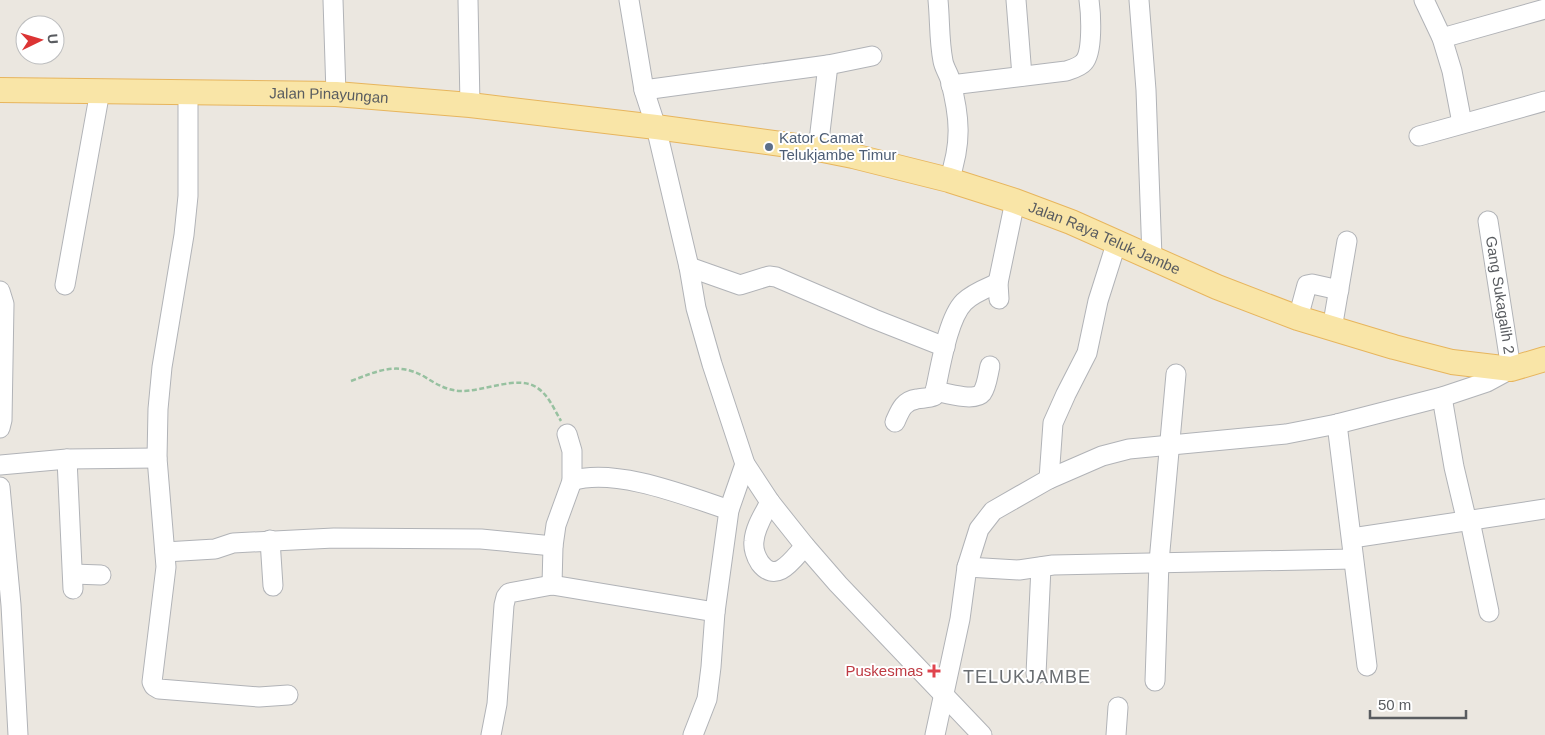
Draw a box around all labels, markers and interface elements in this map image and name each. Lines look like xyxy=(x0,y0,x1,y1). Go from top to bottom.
north arrow xyxy=(15,15,65,65)
text: U xyxy=(45,33,61,45)
street label: Jalan Pinayungan xyxy=(269,84,389,106)
place label: Kator Camat Telukjambe Timur xyxy=(779,129,897,163)
marker: Kator Camat Telukjambe Timur xyxy=(763,141,775,153)
street label: Jalan Raya Teluk Jambe xyxy=(1026,198,1183,278)
street label: Gang Sukagalih 2 xyxy=(1483,235,1518,355)
place label: Puskesmas xyxy=(845,662,923,679)
marker: Puskesmas xyxy=(927,664,941,678)
district label: TELUKJAMBE xyxy=(963,667,1091,687)
scale bar xyxy=(1370,688,1466,720)
text: 50 m xyxy=(1378,696,1411,713)

